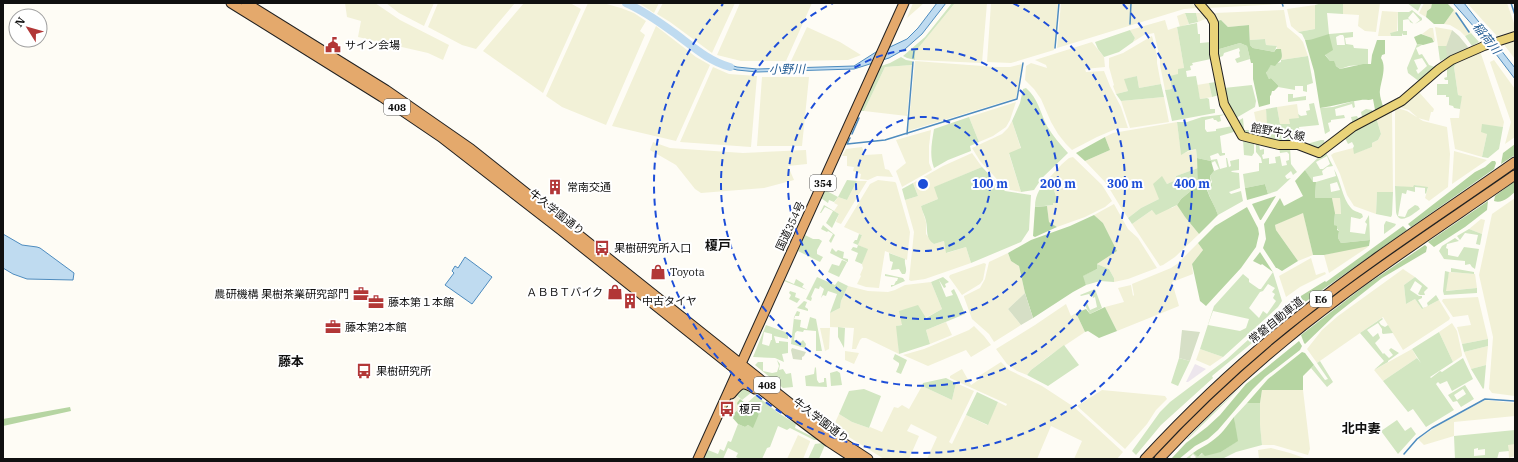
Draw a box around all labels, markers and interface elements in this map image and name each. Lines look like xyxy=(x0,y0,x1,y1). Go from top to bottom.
north arrow xyxy=(8,8,48,48)
text: N xyxy=(12,14,28,30)
water label: 稲荷川 xyxy=(1470,19,1505,58)
public building icon: サイン会場 xyxy=(324,36,342,54)
place label: サイン会場 xyxy=(345,38,400,52)
water label: 小野川 xyxy=(769,61,807,77)
road number: 408 xyxy=(384,99,410,115)
street label: 館野牛久線 xyxy=(1250,120,1306,144)
road number: 354 xyxy=(810,175,836,191)
text: 100 m xyxy=(972,176,1008,191)
text: 200 m xyxy=(1040,176,1076,191)
text: 300 m xyxy=(1107,176,1143,191)
text: 400 m xyxy=(1174,176,1210,191)
centre of rings xyxy=(916,177,930,191)
building icon: 常南交通 xyxy=(546,178,564,196)
place label: 常南交通 xyxy=(567,180,611,194)
street label: 牛久学園通り xyxy=(527,186,587,238)
street label: 国道354号 xyxy=(772,199,808,253)
district label: 榎戸 xyxy=(705,237,731,254)
bus stop icon: 果樹研究所入口 xyxy=(593,239,611,257)
place label: 果樹研究所入口 xyxy=(614,241,691,255)
shop icon: Toyota xyxy=(649,263,667,281)
place label: Toyota xyxy=(670,265,705,279)
shop icon: ＡＢＢＴバイク xyxy=(606,283,624,301)
office icon: 農研機構 果樹茶業研究部門 xyxy=(352,285,370,303)
place label: ＡＢＢＴバイク xyxy=(526,285,603,299)
place label: 農研機構 果樹茶業研究部門 xyxy=(214,287,349,301)
road number: E6 xyxy=(1310,291,1332,307)
building icon: 中古タイヤ xyxy=(621,292,639,310)
office icon: 藤本第１本館 xyxy=(367,293,385,311)
place label: 中古タイヤ xyxy=(642,294,697,308)
street label: 常磐自動車道 xyxy=(1246,294,1306,346)
place label: 藤本第１本館 xyxy=(388,295,454,309)
office icon: 藤本第2本館 xyxy=(324,318,342,336)
place label: 藤本第2本館 xyxy=(345,320,407,334)
district label: 藤本 xyxy=(278,353,304,370)
bus stop icon: 果樹研究所 xyxy=(355,362,373,380)
place label: 果樹研究所 xyxy=(376,364,432,378)
road number: 408 xyxy=(754,377,780,393)
street label: 牛久学園通り xyxy=(790,395,852,445)
bus stop icon: 榎戸 xyxy=(718,400,736,418)
place label: 榎戸 xyxy=(739,402,761,416)
district label: 北中妻 xyxy=(1341,420,1381,437)

